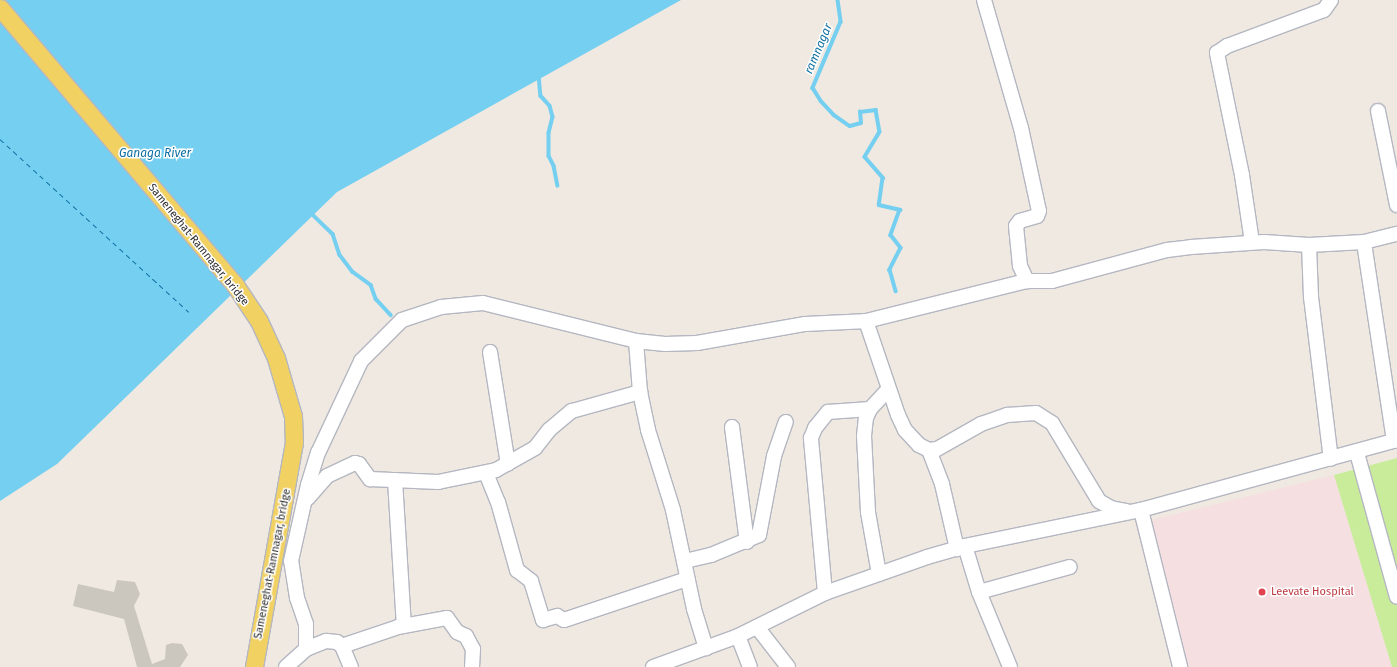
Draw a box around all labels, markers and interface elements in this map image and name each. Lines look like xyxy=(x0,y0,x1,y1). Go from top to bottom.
water label: ramnagar xyxy=(802,22,836,76)
water label: Ganaga River xyxy=(119,147,191,161)
street label: Sameneghat-Ramnagar, bridge xyxy=(145,182,251,308)
street label: Sameneghat-Ramnagar, bridge xyxy=(252,488,294,640)
place label: Leevate Hospital xyxy=(1271,585,1354,599)
marker: Leevate Hospital xyxy=(1256,586,1268,598)

